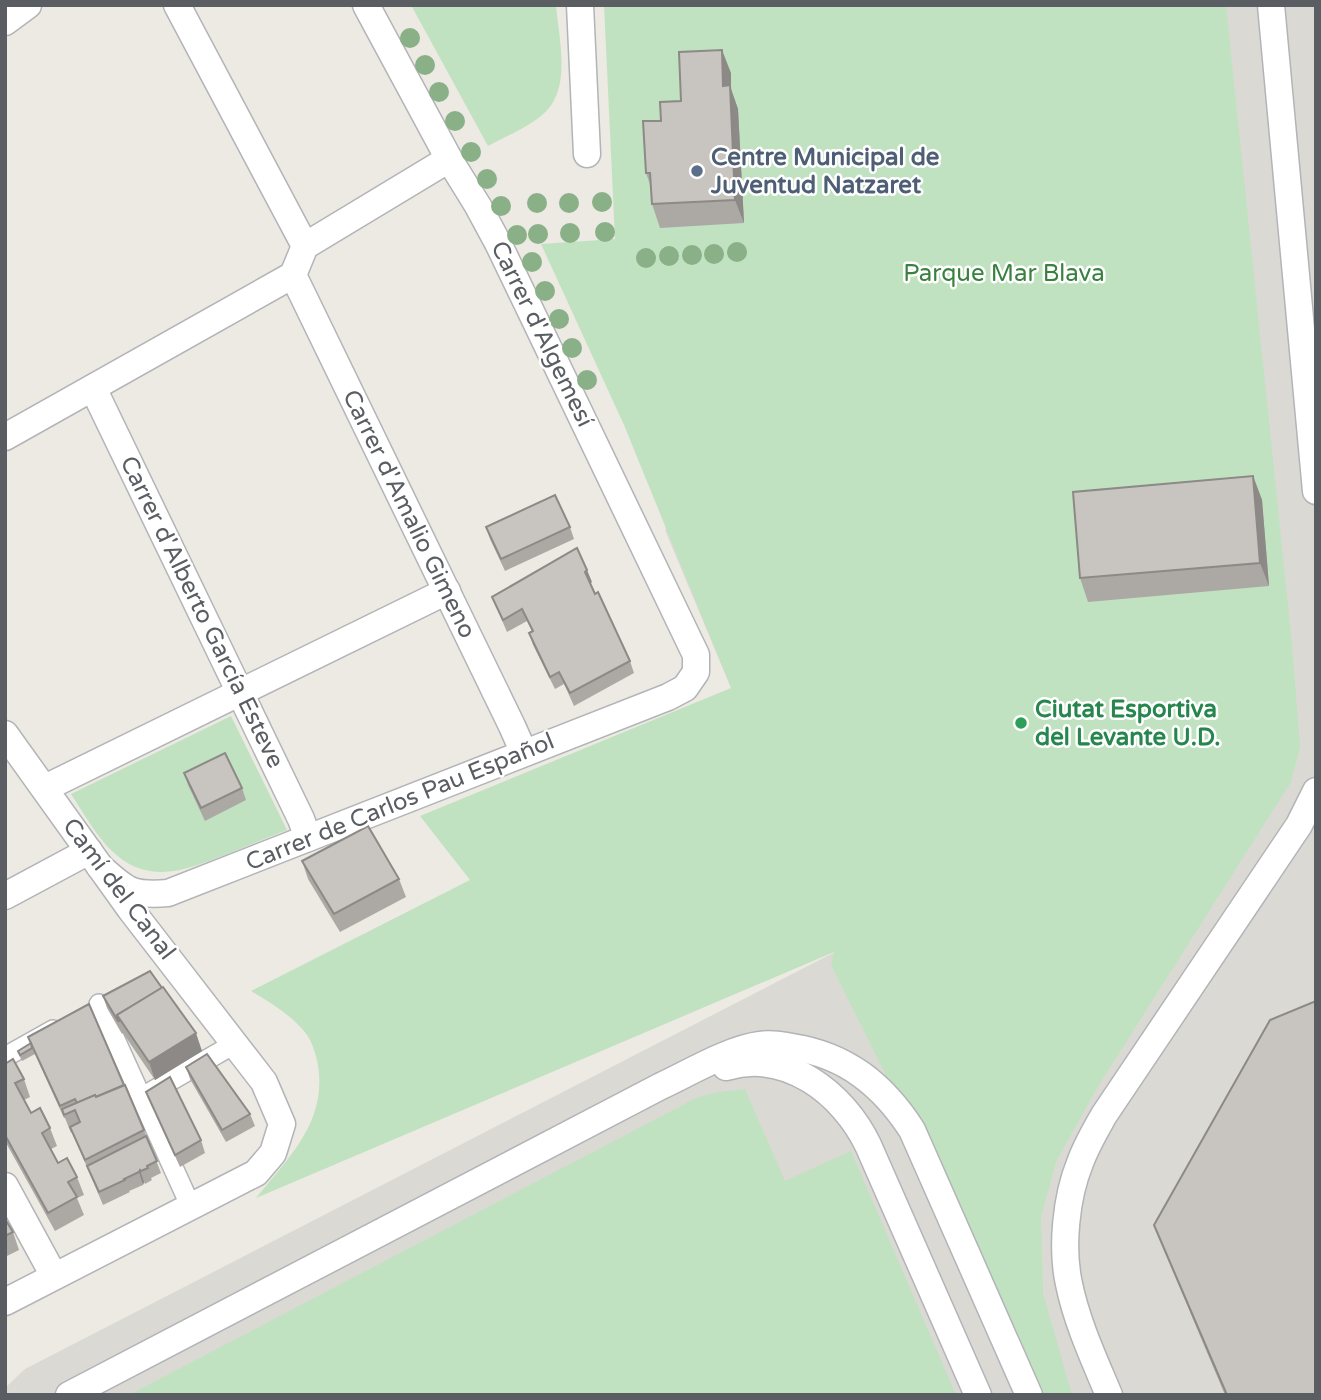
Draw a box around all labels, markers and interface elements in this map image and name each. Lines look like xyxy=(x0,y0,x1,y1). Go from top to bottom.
place label: Centre Municipal de Juventud Natzaret xyxy=(710,143,940,200)
marker: Centre Municipal de Juventud Natzaret xyxy=(689,163,705,179)
street label: Carrer d'Algemesí xyxy=(484,236,600,432)
park label: Parque Mar Blava xyxy=(903,259,1105,288)
street label: Carrer d'Amalio Gimeno xyxy=(336,385,482,643)
street label: Carrer d'Alberto García Esteve xyxy=(114,451,290,773)
place label: Ciutat Esportiva del Levante U.D. xyxy=(1035,695,1221,752)
marker: Ciutat Esportiva del Levante U.D. xyxy=(1013,715,1029,731)
street label: Carrer de Carlos Pau Español xyxy=(242,727,558,877)
street label: Camí del Canal xyxy=(56,813,182,965)

